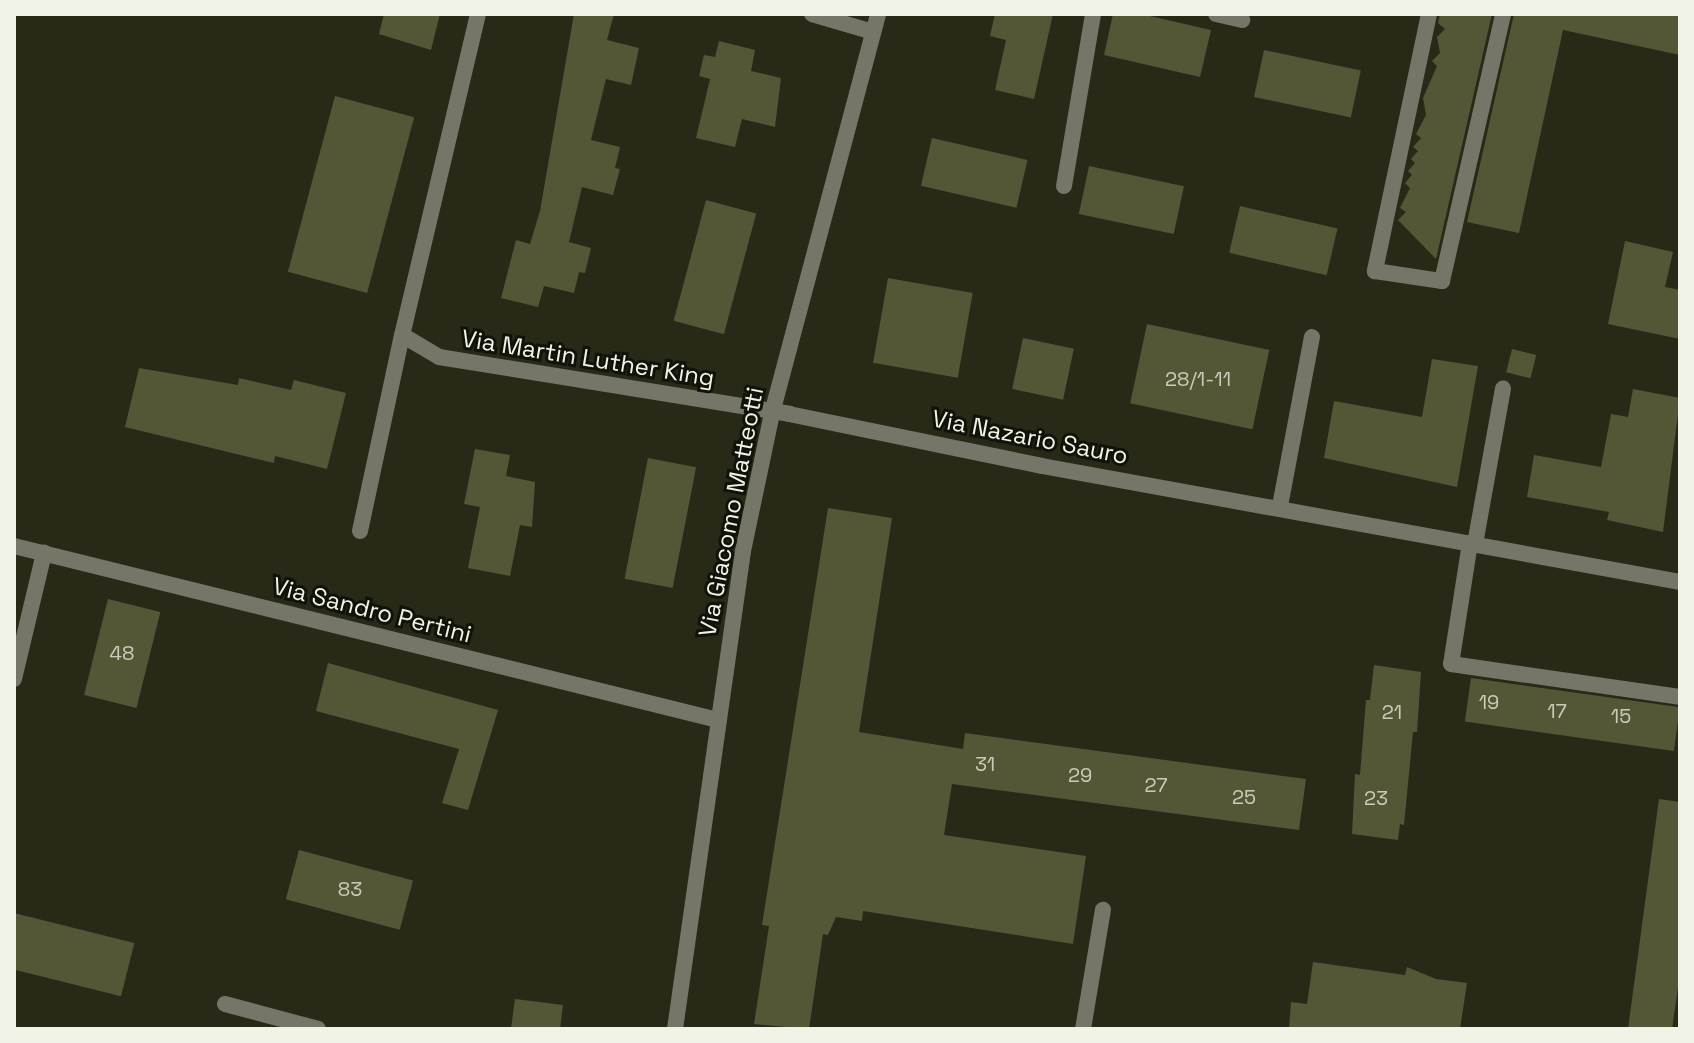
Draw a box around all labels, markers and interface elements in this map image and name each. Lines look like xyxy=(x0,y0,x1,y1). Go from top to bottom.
street label: Via Martin Luther King xyxy=(460,324,716,392)
house number: 28/1-11 xyxy=(1165,367,1231,391)
street label: Via Giacomo Matteotti xyxy=(693,385,769,639)
street label: Via Nazario Sauro xyxy=(930,404,1130,470)
street label: Via Sandro Pertini xyxy=(270,571,474,649)
house number: 48 xyxy=(110,641,134,665)
house number: 19 xyxy=(1479,690,1499,714)
house number: 17 xyxy=(1547,699,1567,723)
house number: 21 xyxy=(1382,700,1402,724)
house number: 15 xyxy=(1611,704,1631,728)
house number: 31 xyxy=(975,752,995,776)
house number: 29 xyxy=(1068,763,1092,787)
house number: 27 xyxy=(1144,773,1168,797)
house number: 25 xyxy=(1232,785,1256,809)
house number: 23 xyxy=(1364,786,1388,810)
house number: 83 xyxy=(338,877,362,901)

